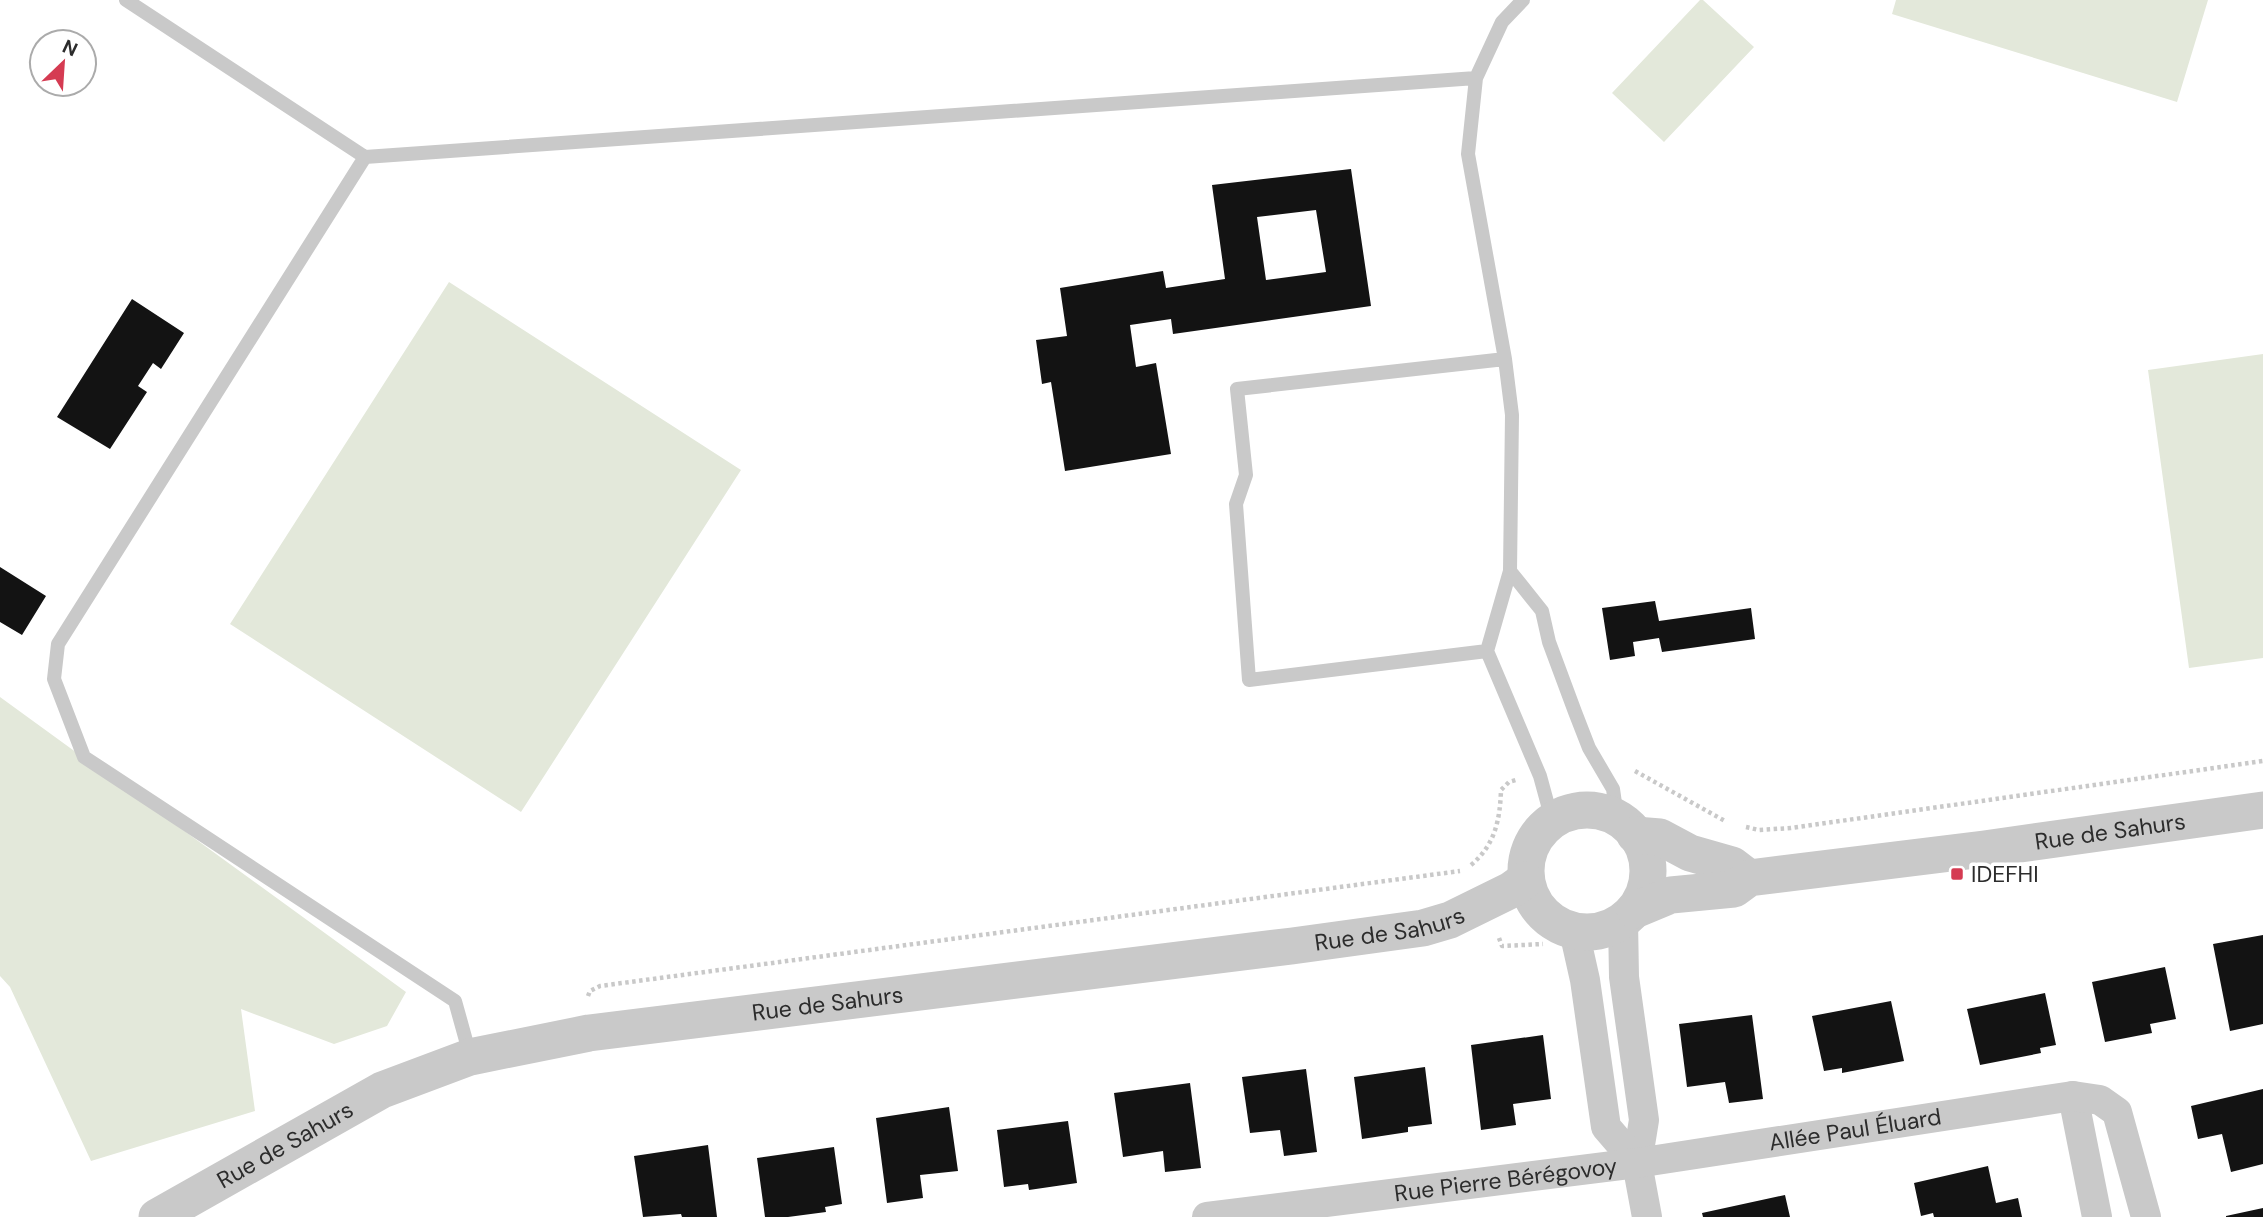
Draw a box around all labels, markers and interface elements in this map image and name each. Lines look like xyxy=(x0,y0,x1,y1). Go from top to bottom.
north arrow xyxy=(28,28,98,98)
text: N xyxy=(58,34,82,62)
street label: Rue de Sahurs xyxy=(2033,806,2187,857)
place label: IDEFHI xyxy=(1971,859,2039,889)
marker: IDEFHI xyxy=(1949,866,1965,882)
street label: Rue de Sahurs xyxy=(1313,900,1470,958)
street label: Rue de Sahurs xyxy=(750,979,905,1028)
street label: Rue de Sahurs xyxy=(211,1094,359,1195)
street label: Allée Paul Éluard xyxy=(1767,1101,1943,1158)
street label: Rue Pierre Bérégovoy xyxy=(1392,1151,1619,1208)

